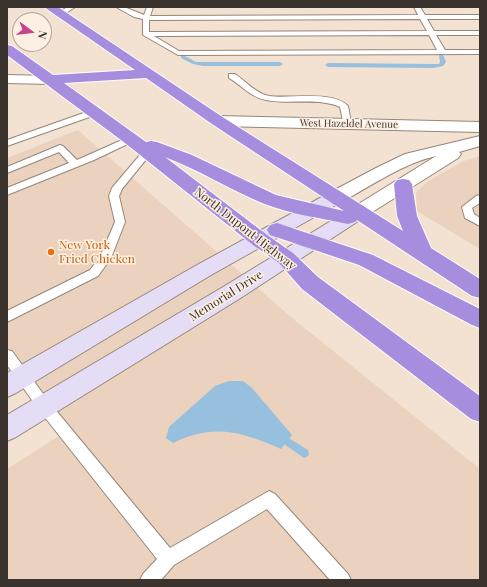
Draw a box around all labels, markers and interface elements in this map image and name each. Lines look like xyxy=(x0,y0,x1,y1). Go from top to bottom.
north arrow xyxy=(12,12,52,52)
text: N xyxy=(35,29,51,41)
street label: West Hazeldel Avenue xyxy=(300,117,398,131)
street label: North Dupont Highway xyxy=(191,185,299,273)
place label: New York Fried Chicken xyxy=(59,238,135,266)
marker: New York Fried Chicken xyxy=(46,247,56,257)
street label: Memorial Drive xyxy=(187,268,265,324)

